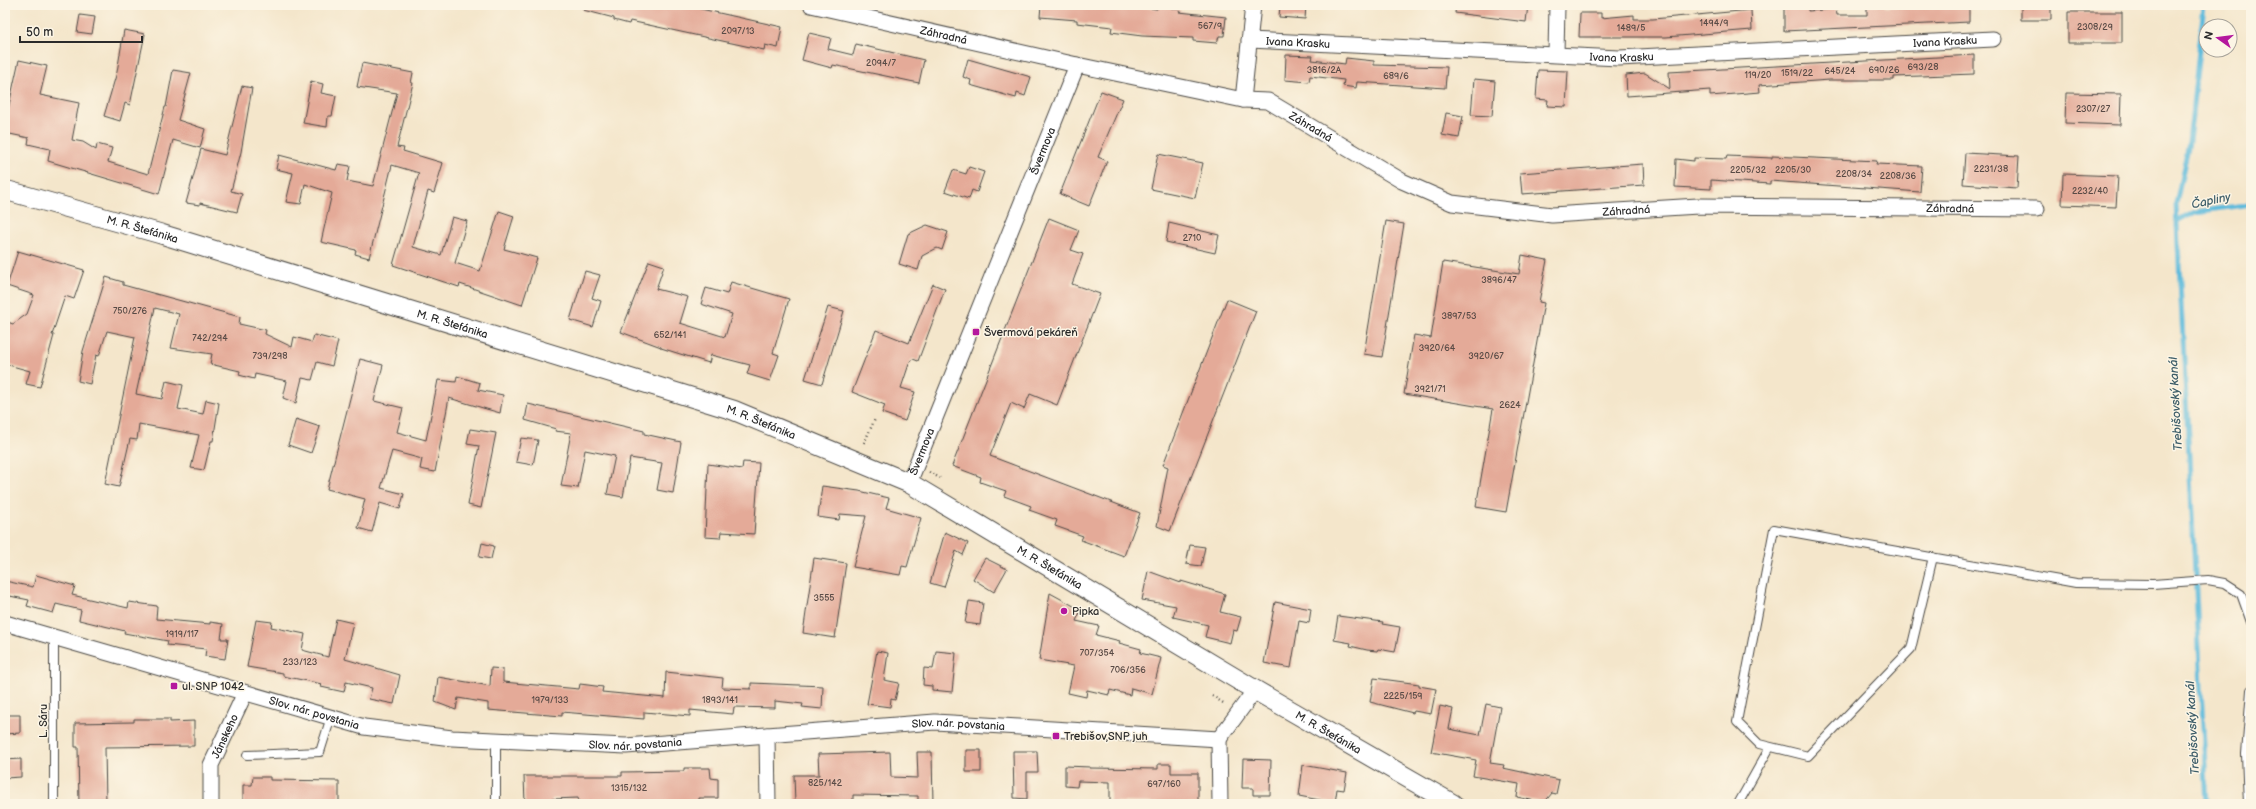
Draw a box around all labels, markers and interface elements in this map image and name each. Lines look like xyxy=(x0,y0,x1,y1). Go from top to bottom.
scale bar xyxy=(20,18,142,44)
house number: 1494/9 xyxy=(1700,18,1728,29)
north arrow xyxy=(2198,18,2238,58)
house number: 567/9 xyxy=(1198,21,1222,32)
house number: 2308/29 xyxy=(2077,22,2113,33)
street label: Záhradná xyxy=(918,23,968,47)
house number: 1489/5 xyxy=(1617,23,1645,34)
text: 50 m xyxy=(26,25,53,40)
house number: 2097/13 xyxy=(721,26,755,37)
text: N xyxy=(2201,30,2216,41)
street label: Ivana Krasku xyxy=(1913,33,1978,50)
street label: Ivana Krasku xyxy=(1266,34,1330,50)
street label: Ivana Krasku xyxy=(1589,50,1654,65)
house number: 2094/7 xyxy=(866,58,896,69)
house number: 693/28 xyxy=(1908,62,1938,73)
house number: 3816/2A xyxy=(1307,65,1342,76)
house number: 690/26 xyxy=(1869,65,1900,76)
house number: 645/24 xyxy=(1825,66,1856,77)
house number: 1519/22 xyxy=(1781,68,1814,79)
house number: 119/20 xyxy=(1745,70,1771,81)
house number: 689/6 xyxy=(1383,71,1409,82)
house number: 2307/27 xyxy=(2076,104,2111,115)
street label: Záhradná xyxy=(1286,108,1335,144)
street label: Švermova xyxy=(1026,125,1058,176)
house number: 2231/38 xyxy=(1974,164,2008,175)
house number: 2205/32 xyxy=(1730,165,1767,176)
house number: 2205/30 xyxy=(1775,165,1811,176)
house number: 2208/34 xyxy=(1836,169,1873,180)
house number: 2208/36 xyxy=(1880,171,1917,182)
house number: 2232/40 xyxy=(2072,186,2108,197)
water label: Čapliny xyxy=(2190,188,2233,212)
street label: Záhradná xyxy=(1601,202,1651,218)
street label: Záhradná xyxy=(1925,202,1974,215)
street label: M. R. Štefánika xyxy=(105,213,180,245)
house number: 2710 xyxy=(1183,233,1201,244)
house number: 3896/47 xyxy=(1481,275,1517,286)
house number: 750/276 xyxy=(113,306,148,317)
street label: M. R. Štefánika xyxy=(415,307,490,341)
house number: 3897/53 xyxy=(1441,311,1477,322)
place label: Švermová pekáreň xyxy=(984,325,1078,339)
marker: Švermová pekáreň xyxy=(971,327,981,337)
house number: 652/141 xyxy=(654,330,686,341)
house number: 742/294 xyxy=(192,333,228,344)
house number: 3920/64 xyxy=(1419,343,1456,354)
house number: 739/298 xyxy=(253,351,287,362)
house number: 3920/67 xyxy=(1468,351,1504,362)
water label: Trebišovský kanál xyxy=(2166,355,2186,451)
house number: 3921/71 xyxy=(1414,384,1446,395)
house number: 2624 xyxy=(1499,400,1521,411)
street label: M. R. Štefánika xyxy=(725,402,798,442)
street label: Švermova xyxy=(905,426,937,477)
street label: M. R. Štefánika xyxy=(1015,543,1085,592)
house number: 3555 xyxy=(813,593,835,604)
place label: Pipka xyxy=(1072,605,1099,618)
marker: Pipka xyxy=(1059,606,1069,616)
house number: 1919/117 xyxy=(166,629,199,640)
house number: 707/354 xyxy=(1080,648,1115,659)
house number: 233/123 xyxy=(283,657,318,668)
house number: 706/356 xyxy=(1110,665,1146,676)
water label: Trebišovský kanál xyxy=(2183,679,2203,775)
place label: ul. SNP 1042 xyxy=(182,680,245,693)
marker: ul. SNP 1042 xyxy=(169,681,179,691)
house number: 2225/159 xyxy=(1384,691,1423,702)
street label: Slov. nár. povstania xyxy=(268,693,361,732)
house number: 1979/133 xyxy=(532,695,569,706)
house number: 1893/141 xyxy=(702,695,738,706)
street label: L. Sáru xyxy=(37,704,50,738)
street label: M. R. Štefánika xyxy=(1293,708,1364,756)
street label: Jánskeho xyxy=(209,712,241,760)
street label: Slov. nár. povstania xyxy=(911,715,1005,733)
place label: Trebišov,SNP juh xyxy=(1064,730,1148,743)
marker: Trebišov,SNP juh xyxy=(1051,731,1061,741)
street label: Slov. nár. povstania xyxy=(588,735,682,752)
house number: 825/142 xyxy=(808,778,843,789)
house number: 697/160 xyxy=(1147,779,1181,790)
house number: 1315/132 xyxy=(611,783,648,794)

